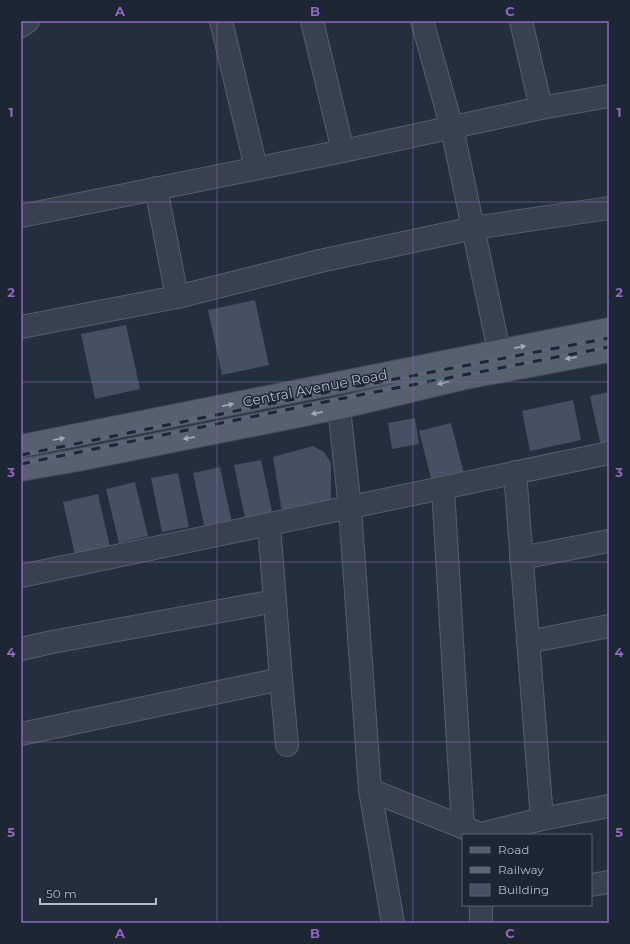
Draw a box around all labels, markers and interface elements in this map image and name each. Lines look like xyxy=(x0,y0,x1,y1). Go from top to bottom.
text: A xyxy=(114,3,126,19)
text: B xyxy=(310,3,320,19)
text: C xyxy=(505,3,515,19)
text: 1 xyxy=(8,104,14,120)
text: 1 xyxy=(616,104,622,120)
text: 2 xyxy=(7,284,15,300)
text: 2 xyxy=(615,284,623,300)
one-way arrow xyxy=(514,344,526,350)
one-way arrow xyxy=(565,356,577,362)
street label: Central Avenue Road xyxy=(241,365,389,411)
one-way arrow xyxy=(437,381,449,387)
one-way arrow xyxy=(222,401,234,407)
one-way arrow xyxy=(310,410,323,416)
one-way arrow xyxy=(53,435,65,441)
one-way arrow xyxy=(183,436,195,442)
text: 3 xyxy=(6,464,15,480)
text: 3 xyxy=(614,464,623,480)
text: 4 xyxy=(7,644,16,660)
text: 4 xyxy=(615,644,624,660)
text: 5 xyxy=(7,824,15,840)
text: 5 xyxy=(615,824,623,840)
legend xyxy=(462,834,592,906)
text: Road xyxy=(498,842,529,857)
text: Railway xyxy=(498,862,544,877)
scale bar xyxy=(40,880,156,906)
text: Building xyxy=(498,882,549,897)
text: 50 m xyxy=(46,886,77,901)
text: A xyxy=(114,925,126,941)
text: B xyxy=(310,925,320,941)
text: C xyxy=(505,925,515,941)

